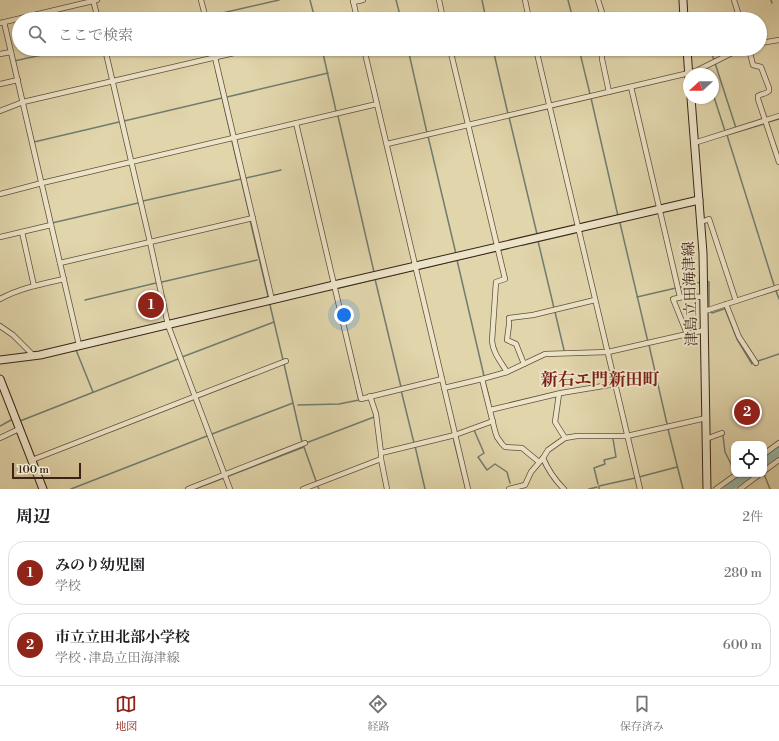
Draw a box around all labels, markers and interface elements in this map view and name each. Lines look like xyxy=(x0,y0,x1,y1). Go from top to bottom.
search box xyxy=(12,12,767,56)
icon: search xyxy=(26,23,48,45)
text: ここで検索 xyxy=(58,26,133,45)
north arrow xyxy=(683,68,719,104)
street label: 津島立田海津線 xyxy=(679,241,702,347)
pin: 1 xyxy=(138,290,164,320)
your location xyxy=(334,305,354,325)
district label: 新右エ門新田町 xyxy=(541,369,660,391)
pin: 2 xyxy=(734,397,760,427)
map controls xyxy=(731,441,767,477)
button: locate xyxy=(731,441,767,477)
scale bar xyxy=(12,461,81,480)
text: 100 m xyxy=(18,463,49,477)
text: 周辺 xyxy=(16,506,50,528)
text: 2件 xyxy=(743,509,763,525)
text: みのり幼児園 xyxy=(55,556,145,575)
text: 1 xyxy=(27,565,33,581)
text: 280 m xyxy=(724,565,762,581)
text: 学校 xyxy=(55,578,81,594)
text: 市立立田北部小学校 xyxy=(55,628,190,647)
text: 2 xyxy=(26,637,34,653)
text: 600 m xyxy=(723,637,762,653)
text: 学校 · 津島立田海津線 xyxy=(55,650,180,666)
tab: 地図 xyxy=(115,693,137,734)
tab: 経路 xyxy=(367,693,389,734)
tab: 保存済み xyxy=(620,693,664,734)

